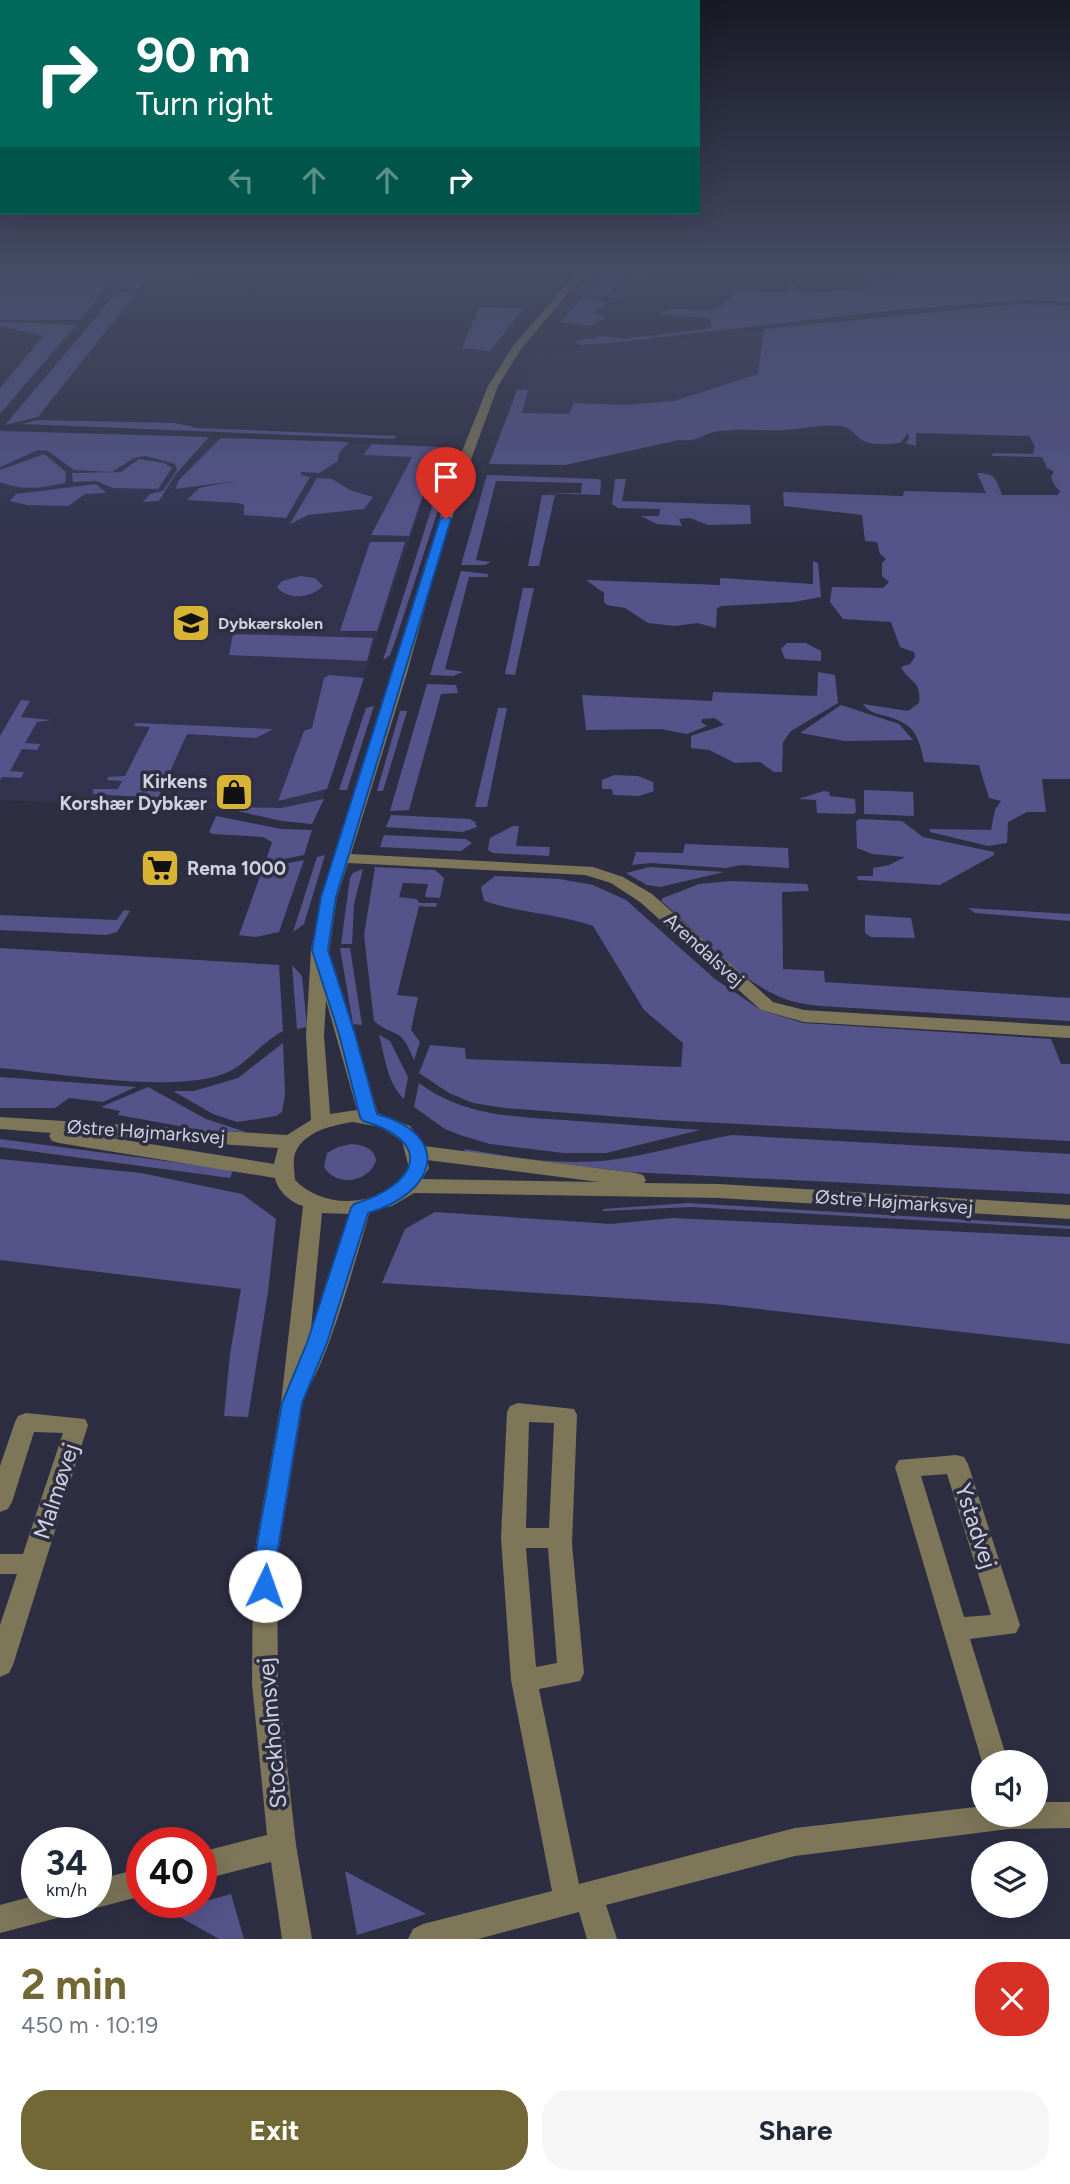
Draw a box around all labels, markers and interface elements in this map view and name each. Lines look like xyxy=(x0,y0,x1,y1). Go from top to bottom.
text: 90 m xyxy=(136,25,251,84)
icon: right xyxy=(21,28,112,119)
text: Turn right xyxy=(136,85,274,123)
icon: left xyxy=(222,161,260,199)
icon: ahead xyxy=(295,161,333,199)
icon: ahead xyxy=(368,161,406,199)
icon: right xyxy=(441,161,479,199)
pin xyxy=(416,447,476,519)
icon: arrive xyxy=(427,458,465,496)
school or university icon: Dybkærskolen xyxy=(170,602,212,644)
place label: Dybkærskolen xyxy=(218,614,323,633)
place label: Kirkens Korshær Dybkær xyxy=(60,770,207,815)
shop icon: Kirkens Korshær Dybkær xyxy=(213,771,255,813)
supermarket icon: Rema 1000 xyxy=(139,847,181,889)
place label: Rema 1000 xyxy=(187,857,286,880)
street label: Arendalsvej xyxy=(659,908,749,992)
street label: Østre Højmarksvej xyxy=(66,1115,226,1149)
street label: Østre Højmarksvej xyxy=(814,1185,974,1219)
street label: Malmøvej xyxy=(27,1439,85,1543)
street label: Ystadvej xyxy=(949,1480,1003,1572)
position arrow xyxy=(228,1549,302,1623)
street label: Stockholmsvej xyxy=(251,1656,293,1810)
map controls xyxy=(971,1750,1048,1918)
button: sound xyxy=(971,1750,1048,1827)
speed limit sign: 40 xyxy=(126,1827,217,1918)
button: layers xyxy=(971,1841,1048,1918)
text: 34 xyxy=(46,1842,87,1884)
text: km/h xyxy=(46,1879,87,1901)
text: 2 min xyxy=(21,1959,127,2010)
button: close xyxy=(975,1962,1049,2036)
text: 450 m · 10:19 xyxy=(21,2011,158,2039)
button: Exit xyxy=(21,2090,528,2170)
button: Share xyxy=(542,2090,1049,2170)

